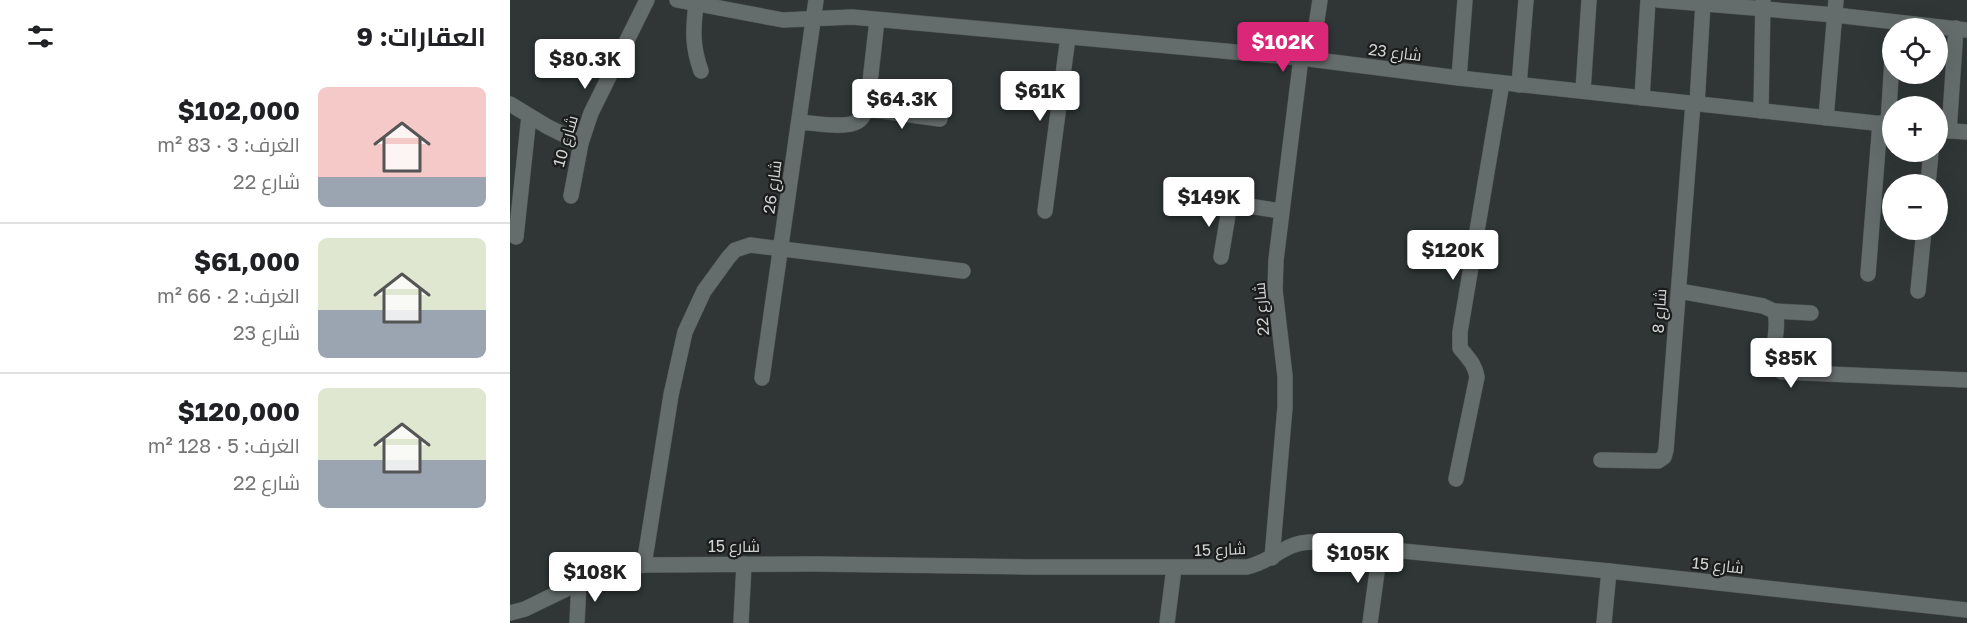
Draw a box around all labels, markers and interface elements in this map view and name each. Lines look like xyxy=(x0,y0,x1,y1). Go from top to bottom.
map controls xyxy=(1882,18,1948,240)
button: locate xyxy=(1882,18,1948,84)
icon: filters xyxy=(24,20,57,53)
text: العقارات: 9 xyxy=(357,21,486,52)
pin: $102K xyxy=(1241,22,1325,73)
text: $102K xyxy=(1251,29,1315,53)
pin: $80.3K xyxy=(536,39,634,90)
street label: شارع 23 xyxy=(1367,39,1423,67)
text: $80.3K xyxy=(549,46,621,70)
pin: $61K xyxy=(1004,71,1076,122)
text: $61K xyxy=(1015,78,1065,102)
pin: $64.3K xyxy=(853,79,951,130)
text: $64.3K xyxy=(866,86,938,110)
text: $102,000 xyxy=(177,95,300,126)
button: + xyxy=(1882,96,1948,162)
icon: home xyxy=(366,111,438,183)
street label: شارع 10 xyxy=(548,113,584,170)
text: الغرف: 3 · 83 m² xyxy=(157,132,300,156)
street label: شارع 26 xyxy=(758,159,788,215)
text: شارع 22 xyxy=(233,169,300,193)
button: − xyxy=(1882,174,1948,240)
pin: $149K xyxy=(1167,177,1251,228)
text: $149K xyxy=(1177,184,1241,208)
pin: $120K xyxy=(1411,230,1495,281)
text: $120K xyxy=(1421,237,1485,261)
text: $61,000 xyxy=(194,246,300,277)
icon: home xyxy=(366,262,438,334)
street label: شارع 22 xyxy=(1249,281,1275,337)
text: الغرف: 2 · 66 m² xyxy=(157,283,300,307)
street label: شارع 8 xyxy=(1647,288,1673,334)
text: شارع 23 xyxy=(233,320,300,344)
pin: $85K xyxy=(1755,338,1827,389)
text: $85K xyxy=(1765,345,1817,369)
text: $120,000 xyxy=(177,396,300,427)
icon: home xyxy=(366,412,438,484)
text: الغرف: 5 · 128 m² xyxy=(148,433,300,457)
text: شارع 22 xyxy=(233,470,300,494)
pin: $105K xyxy=(1316,533,1400,584)
street label: شارع 15 xyxy=(708,536,760,558)
street label: شارع 15 xyxy=(1194,538,1246,562)
text: $105K xyxy=(1326,540,1390,564)
pin: $108K xyxy=(553,552,637,603)
street label: شارع 15 xyxy=(1691,552,1745,580)
text: $108K xyxy=(563,559,627,583)

